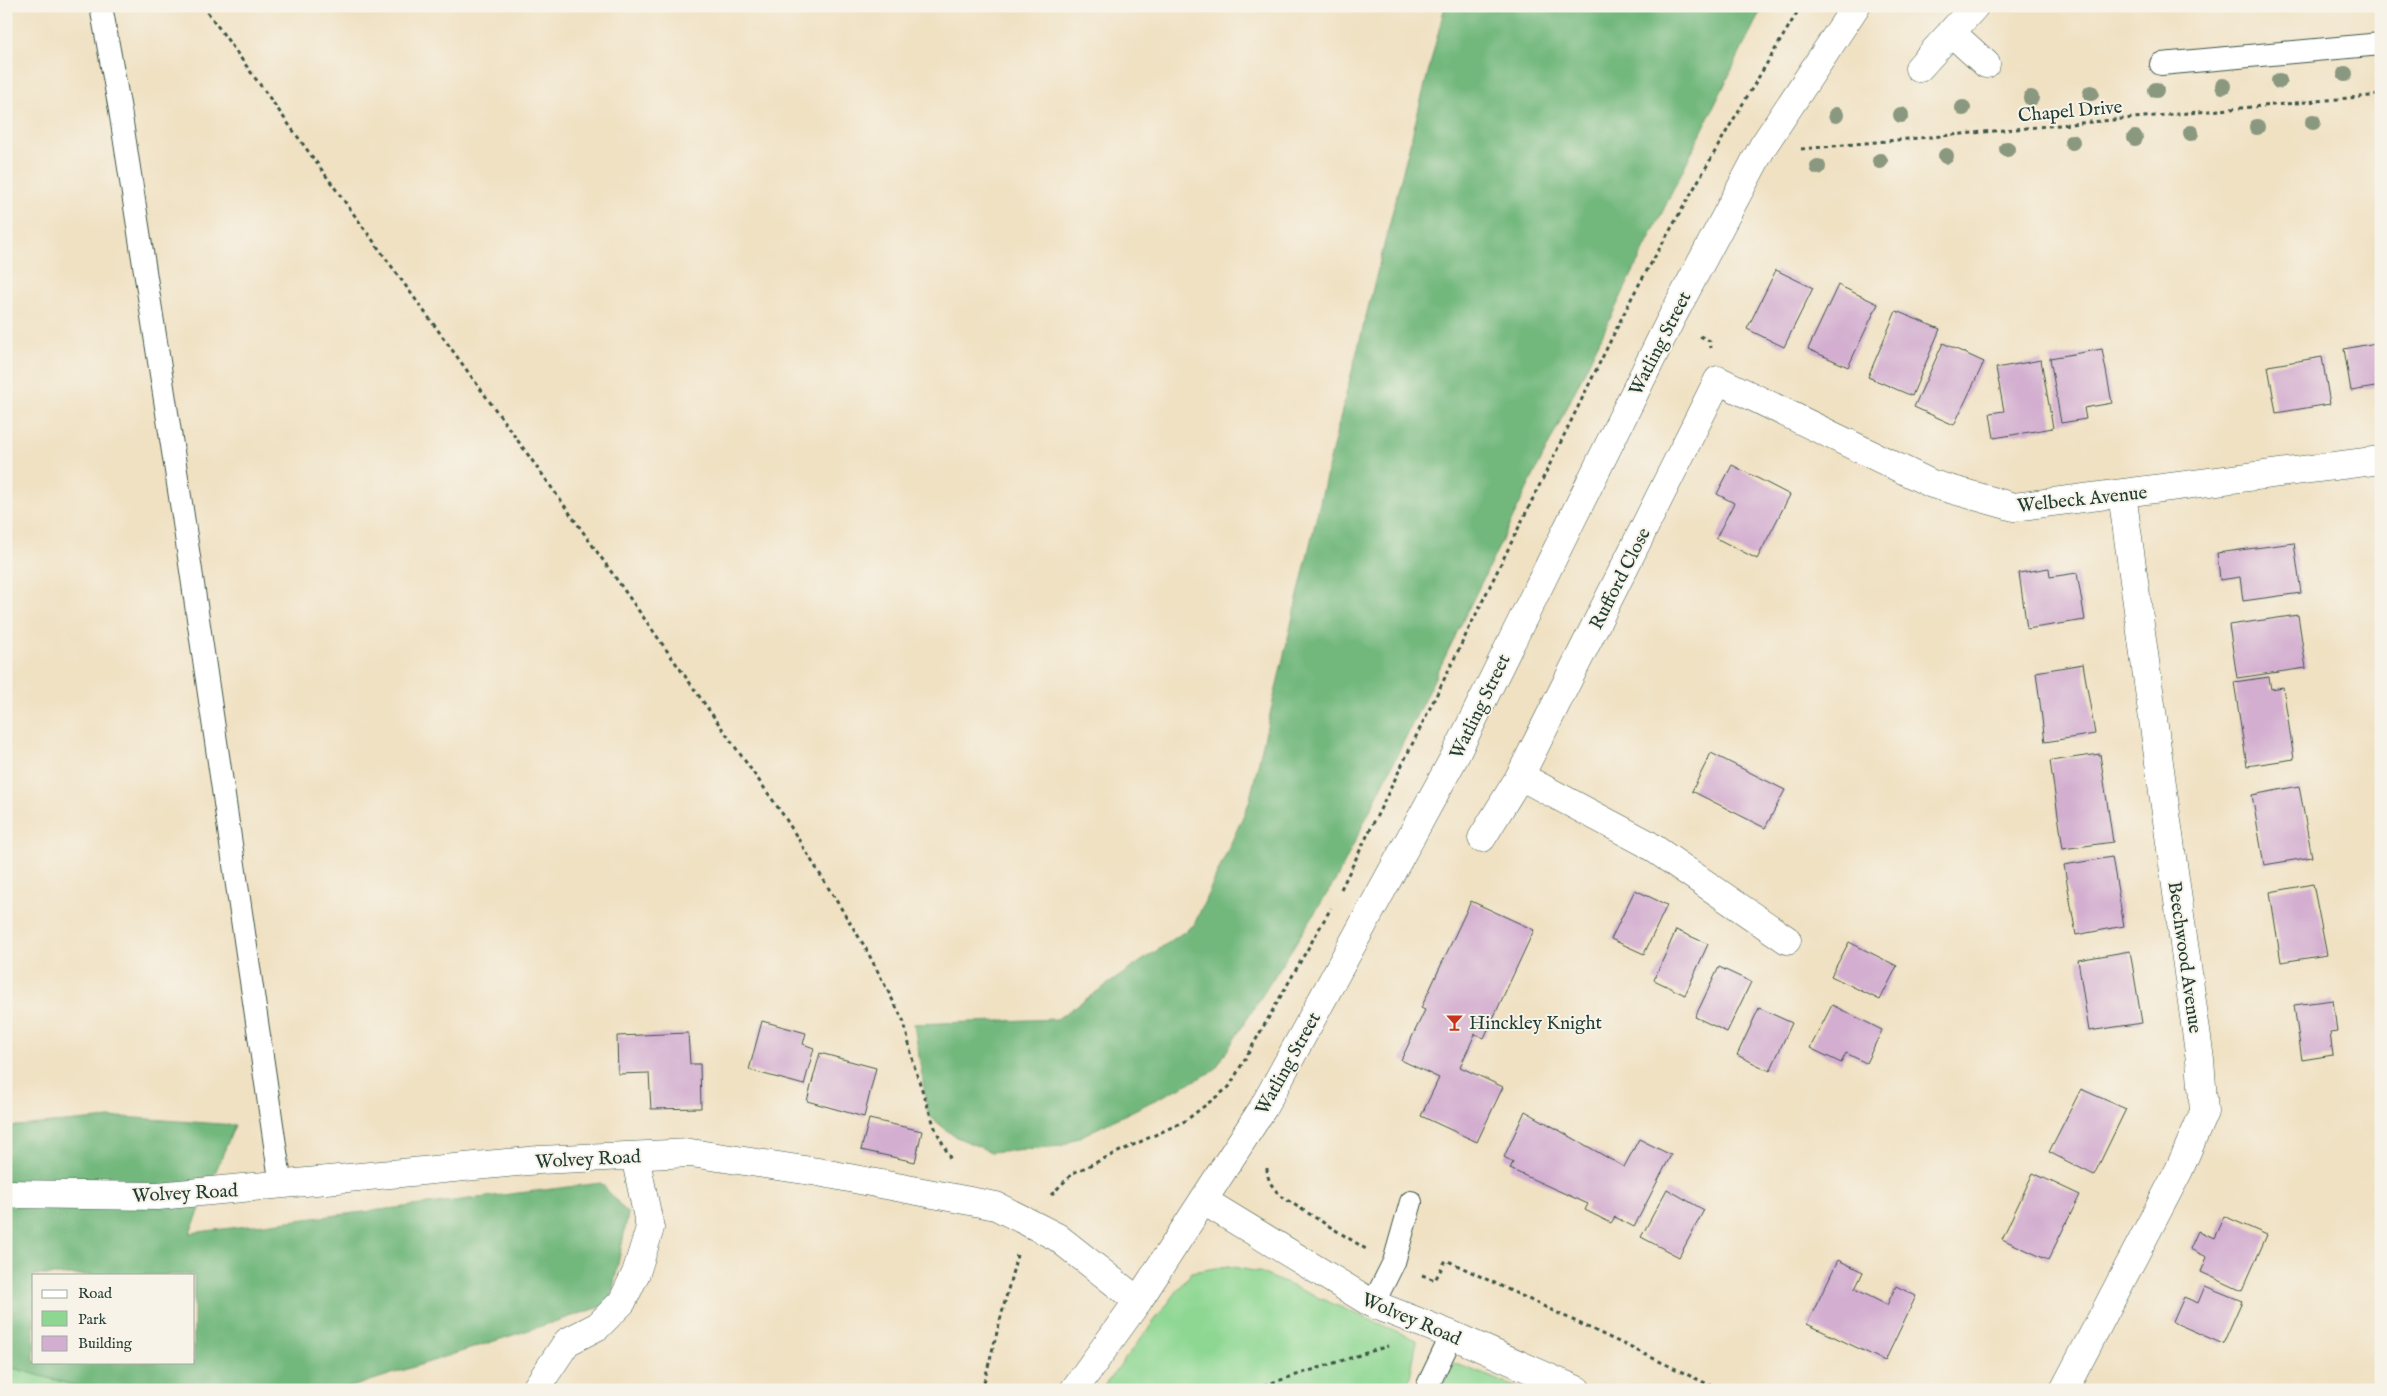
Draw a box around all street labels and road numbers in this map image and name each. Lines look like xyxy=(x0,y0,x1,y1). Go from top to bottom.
street label: Chapel Drive xyxy=(2017,95,2124,129)
street label: Watling Street xyxy=(1624,287,1698,400)
street label: Welbeck Avenue xyxy=(2016,481,2149,519)
street label: Rufford Close xyxy=(1585,524,1657,634)
street label: Watling Street xyxy=(1445,650,1517,763)
street label: Beechwood Avenue xyxy=(2161,880,2207,1035)
street label: Watling Street xyxy=(1251,1008,1327,1120)
street label: Wolvey Road xyxy=(535,1145,642,1175)
street label: Wolvey Road xyxy=(132,1179,239,1209)
street label: Wolvey Road xyxy=(1358,1288,1465,1352)

